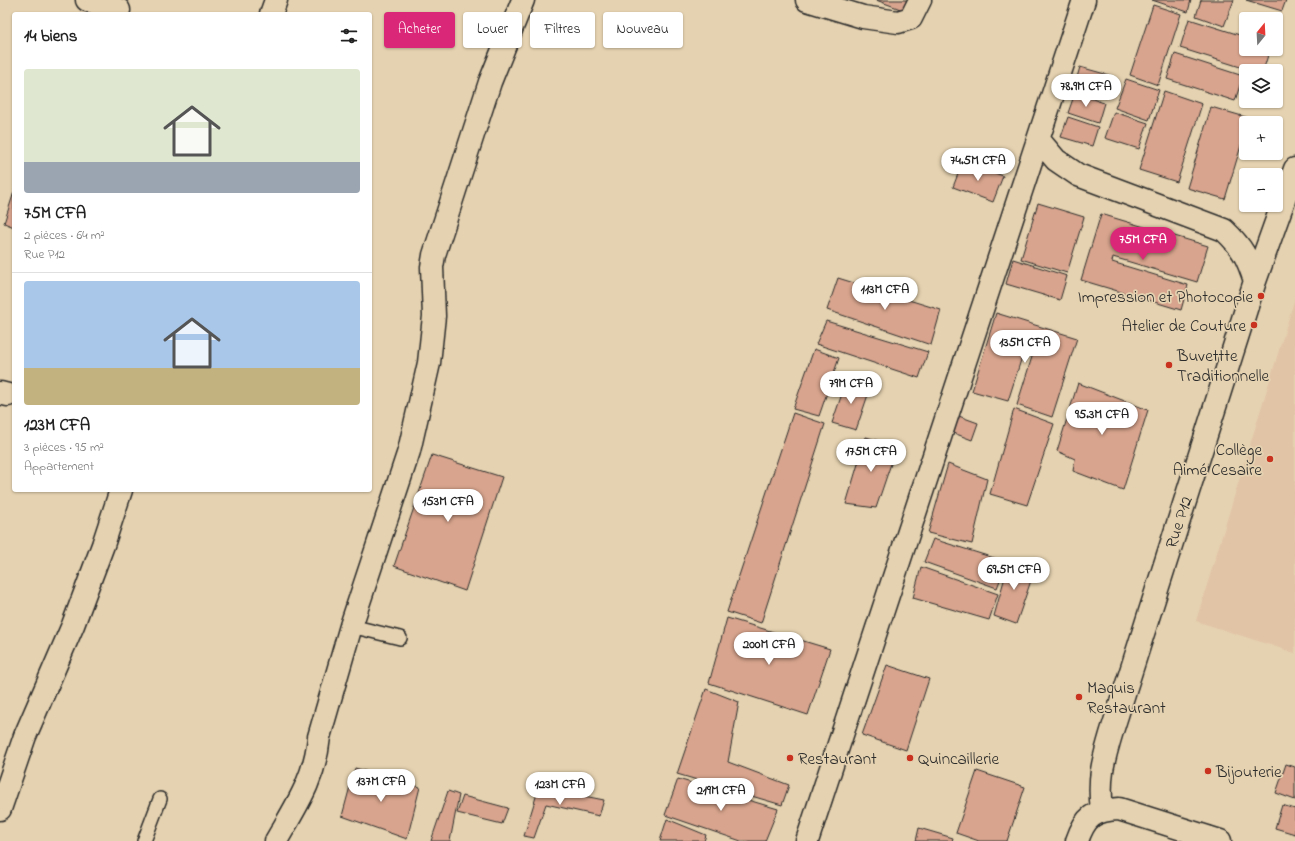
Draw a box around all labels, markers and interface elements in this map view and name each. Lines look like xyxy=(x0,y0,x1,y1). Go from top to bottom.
chip: Acheter xyxy=(384,12,455,48)
chip: Louer xyxy=(463,12,522,48)
chip: Filtres xyxy=(530,12,595,48)
chip: Nouveau xyxy=(603,12,683,48)
north arrow xyxy=(1239,12,1283,56)
map controls xyxy=(1239,12,1283,212)
text: 14 biens xyxy=(24,24,77,49)
icon: filters xyxy=(338,25,360,47)
button: layers xyxy=(1239,64,1283,108)
pin: 78.9M CFA xyxy=(1040,74,1132,108)
text: 78.9M CFA xyxy=(1060,77,1112,96)
icon: home xyxy=(156,95,228,167)
button: + xyxy=(1239,116,1283,160)
pin: 74.5M CFA xyxy=(932,148,1024,182)
text: 74.5M CFA xyxy=(950,151,1006,170)
button: − xyxy=(1239,168,1283,212)
text: 75M CFA xyxy=(24,201,86,226)
text: 2 pièces · 64 m² xyxy=(24,226,105,245)
pin: 75M CFA xyxy=(1106,227,1180,261)
text: 75M CFA xyxy=(1119,230,1167,249)
text: Rue P12 xyxy=(24,245,65,264)
pin: 113M CFA xyxy=(844,277,926,311)
text: 113M CFA xyxy=(861,280,909,299)
place label: Impression et Photocopie xyxy=(1078,285,1253,310)
marker: Impression et Photocopie xyxy=(1256,291,1266,301)
icon: home xyxy=(156,307,228,379)
place label: Atelier de Couture xyxy=(1122,314,1246,339)
marker: Atelier de Couture xyxy=(1249,320,1259,330)
pin: 135M CFA xyxy=(984,330,1066,364)
text: 135M CFA xyxy=(999,333,1051,352)
place label: Buvettte Traditionnelle xyxy=(1176,344,1270,389)
marker: Buvettte Traditionnelle xyxy=(1164,360,1174,370)
pin: 79M CFA xyxy=(814,371,888,405)
text: 79M CFA xyxy=(829,374,873,393)
pin: 95.3M CFA xyxy=(1056,402,1148,436)
text: 95.3M CFA xyxy=(1075,405,1129,424)
text: 123M CFA xyxy=(24,413,90,438)
text: 3 pièces · 95 m² xyxy=(24,438,104,457)
place label: Collège Aimé Cesaire xyxy=(1173,438,1262,483)
pin: 175M CFA xyxy=(830,439,912,473)
text: 175M CFA xyxy=(845,442,897,461)
marker: Collège Aimé Cesaire xyxy=(1265,454,1275,464)
text: Appartement xyxy=(24,457,94,476)
pin: 153M CFA xyxy=(407,489,489,523)
text: 153M CFA xyxy=(422,492,474,511)
street label: Rue P12 xyxy=(1159,493,1200,552)
pin: 69.5M CFA xyxy=(968,557,1060,591)
text: 69.5M CFA xyxy=(987,560,1041,579)
pin: 200M CFA xyxy=(728,632,810,666)
text: 200M CFA xyxy=(743,635,795,654)
place label: Maquis Restaurant xyxy=(1087,676,1166,721)
marker: Maquis Restaurant xyxy=(1074,692,1084,702)
place label: Restaurant xyxy=(798,747,877,772)
place label: Quincaillerie xyxy=(918,747,999,772)
marker: Restaurant xyxy=(785,753,795,763)
marker: Quincaillerie xyxy=(905,753,915,763)
place label: Bijouterie xyxy=(1215,760,1282,785)
marker: Bijouterie xyxy=(1203,766,1213,776)
pin: 137M CFA xyxy=(340,769,422,803)
text: 137M CFA xyxy=(356,772,406,791)
pin: 123M CFA xyxy=(519,772,601,806)
text: 123M CFA xyxy=(535,775,585,794)
pin: 219M CFA xyxy=(680,778,762,812)
text: 219M CFA xyxy=(696,781,746,800)

